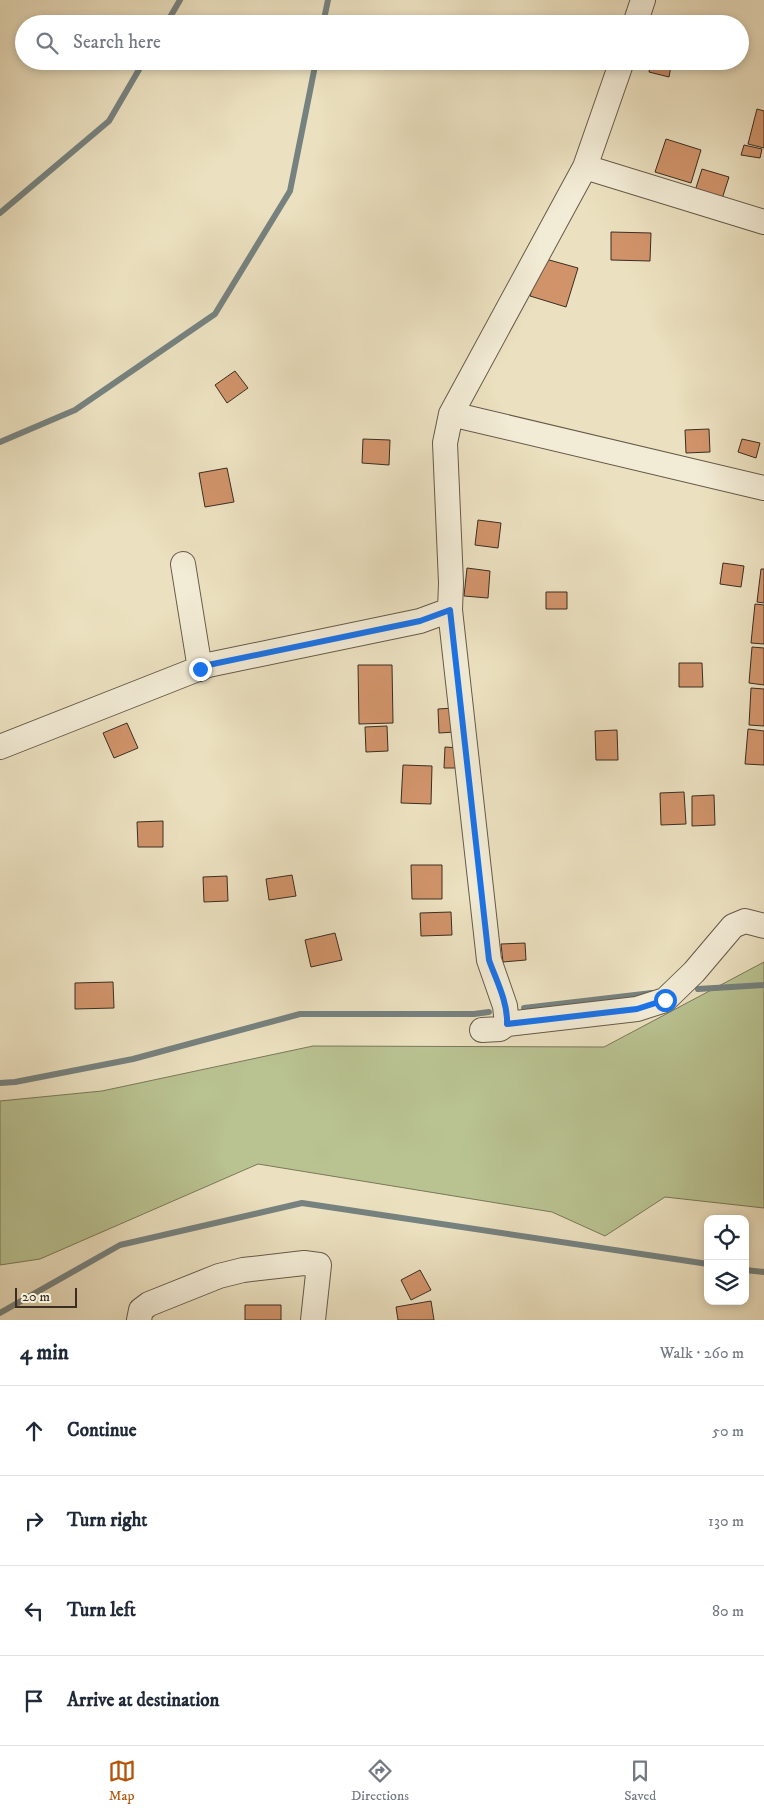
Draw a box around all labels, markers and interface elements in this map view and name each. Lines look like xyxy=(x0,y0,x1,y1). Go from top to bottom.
search box xyxy=(15,15,749,70)
icon: search xyxy=(33,29,61,57)
text: Search here xyxy=(73,31,161,54)
route end xyxy=(189,658,212,681)
route start xyxy=(654,989,677,1012)
map controls xyxy=(704,1215,749,1305)
button: locate xyxy=(704,1215,749,1260)
button: layers xyxy=(704,1260,749,1305)
scale bar xyxy=(15,1285,78,1308)
text: 20 m xyxy=(22,1288,50,1306)
text: 4 min xyxy=(20,1340,69,1366)
text: Walk · 260 m xyxy=(660,1343,744,1363)
icon: ahead xyxy=(20,1417,48,1445)
text: Continue xyxy=(67,1419,137,1442)
text: 50 m xyxy=(712,1421,744,1441)
icon: right xyxy=(20,1507,48,1535)
text: Turn right xyxy=(67,1509,147,1532)
text: 130 m xyxy=(708,1511,744,1531)
icon: left xyxy=(20,1597,48,1625)
text: Turn left xyxy=(67,1599,136,1622)
text: 80 m xyxy=(712,1601,744,1621)
icon: arrive xyxy=(20,1687,48,1715)
text: Arrive at destination xyxy=(67,1689,219,1712)
tab: Map xyxy=(108,1757,136,1805)
tab: Directions xyxy=(351,1757,409,1805)
tab: Saved xyxy=(624,1757,656,1805)

